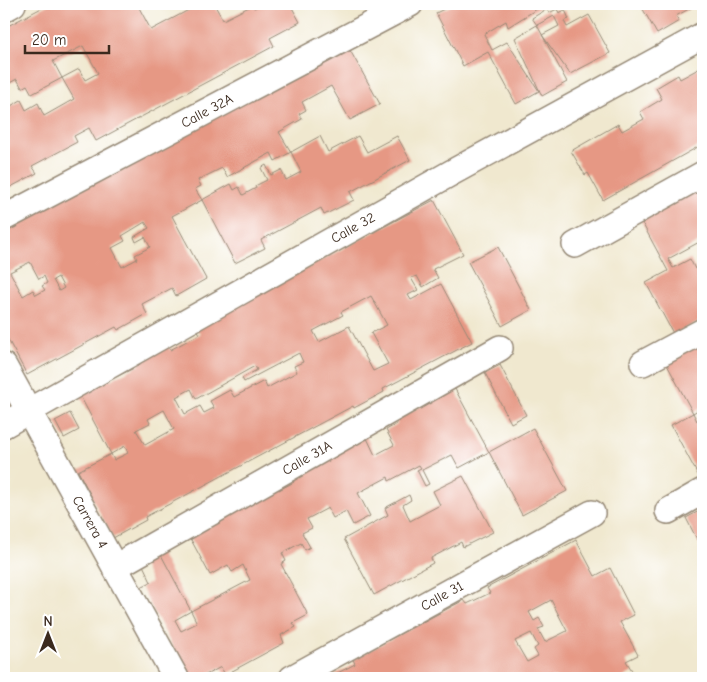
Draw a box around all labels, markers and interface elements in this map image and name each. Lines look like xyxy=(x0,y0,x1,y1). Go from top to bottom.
scale bar xyxy=(25,22,109,54)
text: 20 m xyxy=(32,31,66,49)
street label: Calle 32A xyxy=(178,90,236,132)
street label: Calle 32 xyxy=(328,209,378,247)
street label: Calle 31A xyxy=(279,437,335,479)
street label: Carrera 4 xyxy=(69,493,112,552)
street label: Calle 31 xyxy=(418,577,466,615)
north arrow xyxy=(22,610,72,660)
text: N xyxy=(43,613,53,630)

